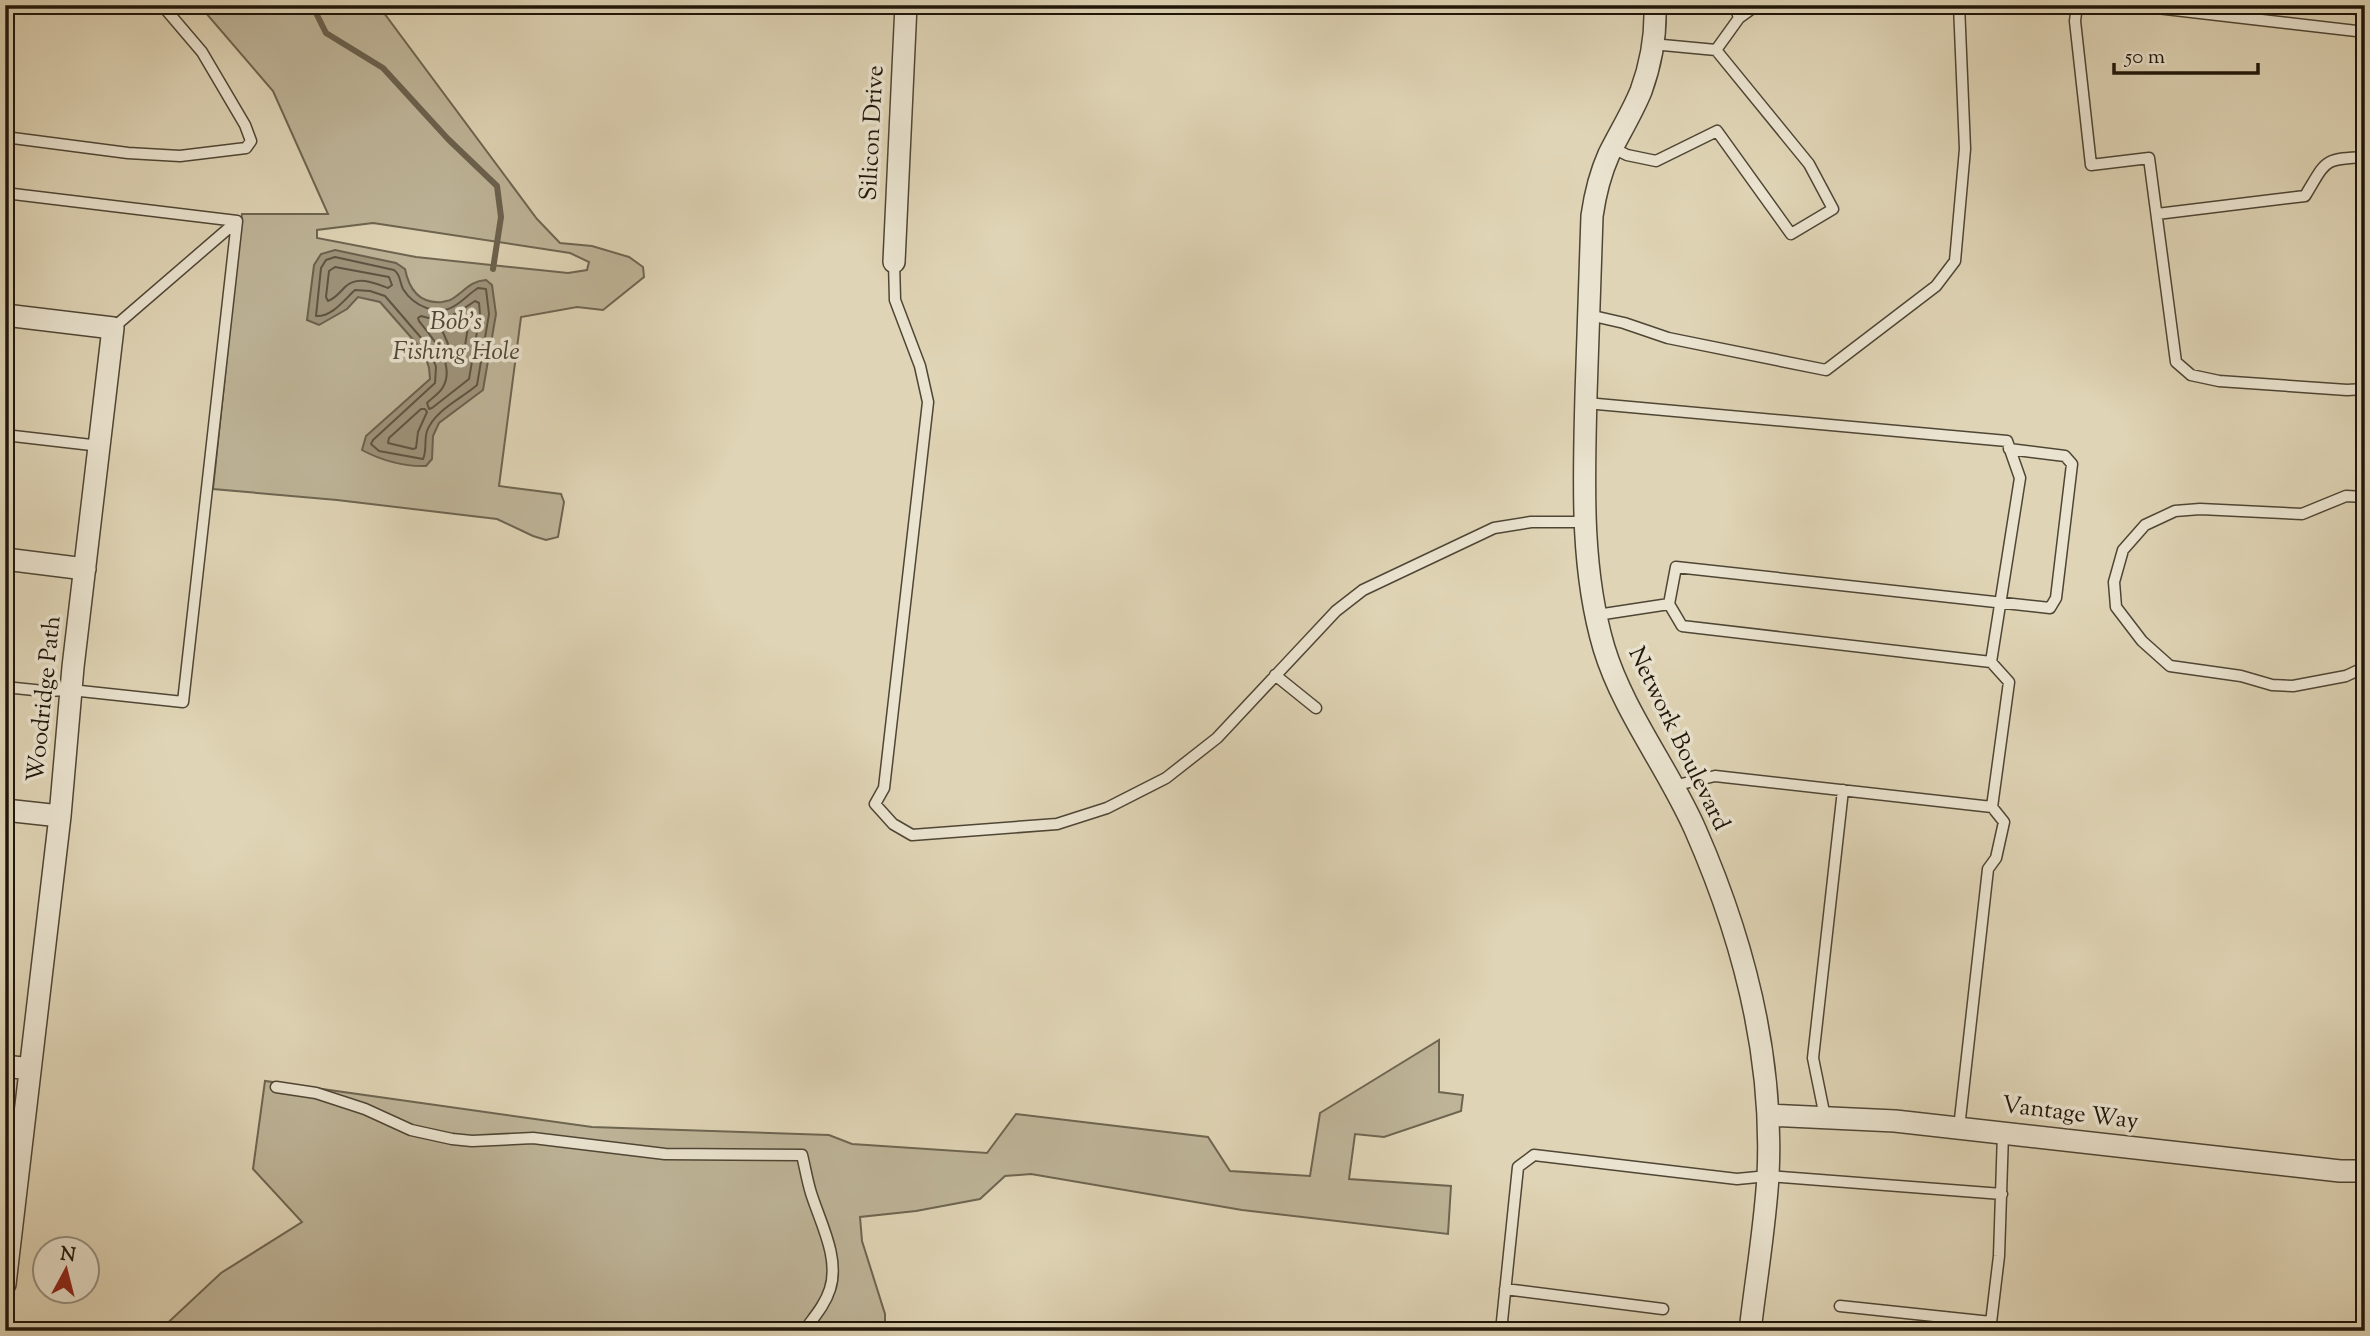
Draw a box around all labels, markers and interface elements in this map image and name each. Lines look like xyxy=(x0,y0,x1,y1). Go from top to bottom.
scale bar xyxy=(2114,32,2258,76)
text: 50 m xyxy=(2124,43,2165,73)
street label: Silicon Drive xyxy=(852,64,894,202)
water label: Bob's Fishing Hole xyxy=(392,304,520,371)
street label: Woodridge Path xyxy=(19,614,71,784)
street label: Network Boulevard xyxy=(1619,641,1737,837)
street label: Vantage Way xyxy=(2000,1089,2140,1139)
north arrow xyxy=(32,1234,102,1304)
text: N xyxy=(59,1241,77,1270)

